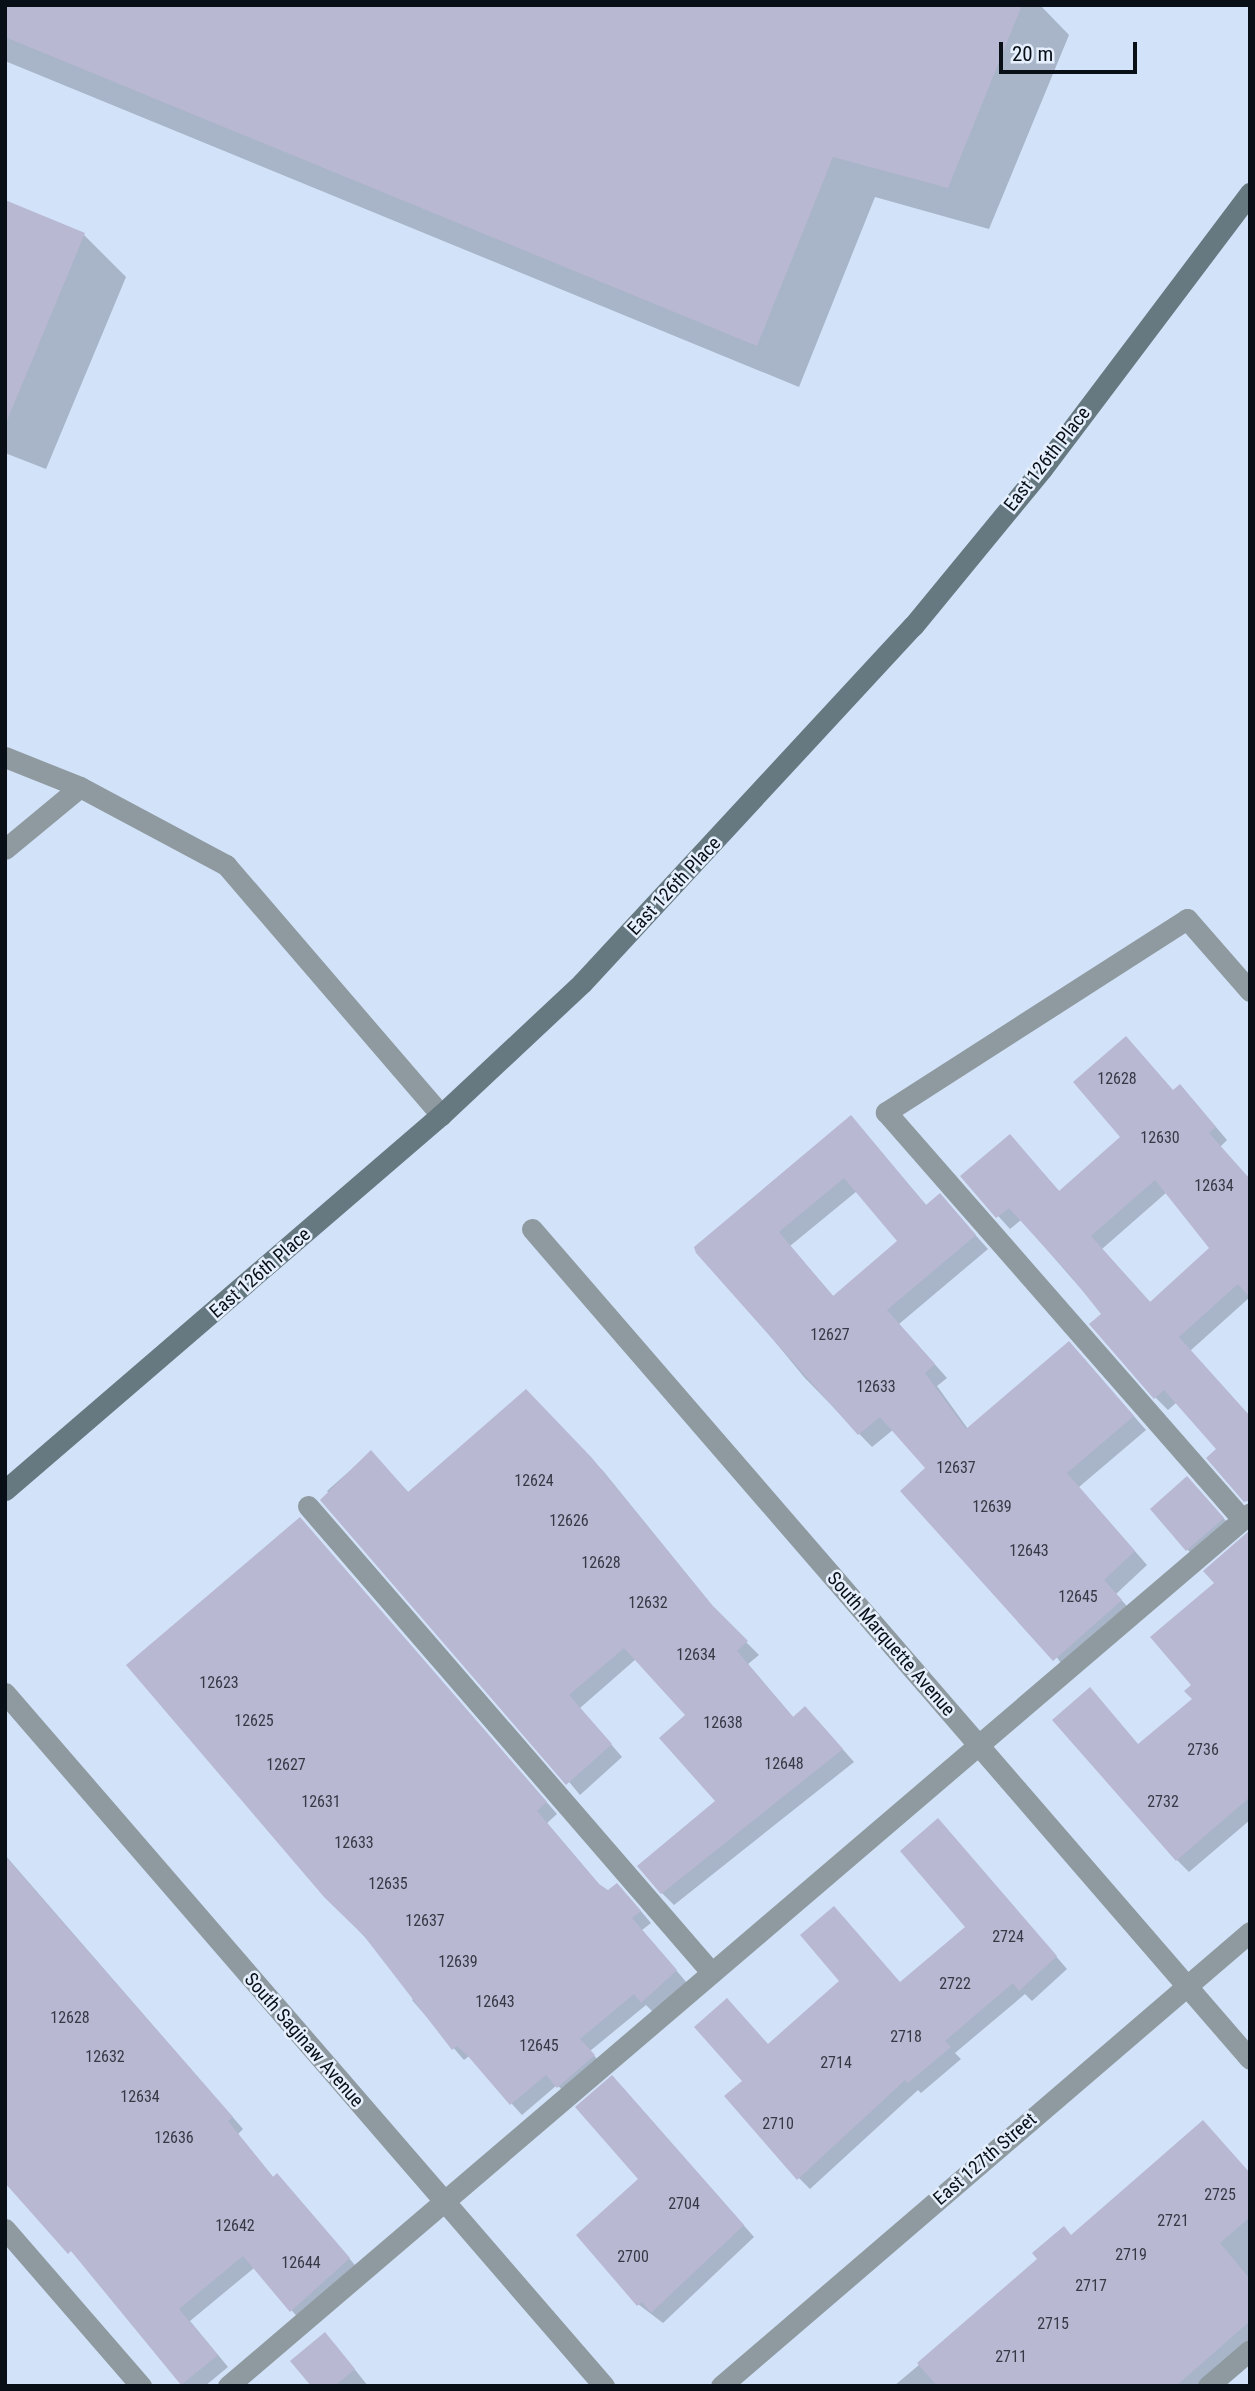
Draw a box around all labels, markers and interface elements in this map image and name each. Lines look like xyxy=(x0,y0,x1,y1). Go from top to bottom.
scale bar xyxy=(1003,28,1141,72)
text: 20 m xyxy=(1012,42,1053,66)
street label: East 126th Place xyxy=(999,402,1095,516)
street label: East 126th Place xyxy=(623,832,725,940)
house number: 12628 xyxy=(1097,1069,1137,1089)
house number: 12630 xyxy=(1140,1128,1180,1148)
house number: 12634 xyxy=(1194,1176,1234,1196)
street label: East 126th Place xyxy=(205,1223,315,1323)
house number: 12627 xyxy=(810,1325,850,1345)
house number: 12633 xyxy=(856,1377,896,1397)
house number: 12637 xyxy=(936,1458,976,1478)
house number: 12624 xyxy=(514,1471,554,1491)
house number: 12639 xyxy=(972,1497,1012,1517)
house number: 12626 xyxy=(549,1511,589,1531)
house number: 12643 xyxy=(1009,1541,1049,1561)
house number: 12628 xyxy=(581,1553,621,1573)
street label: South Marquette Avenue xyxy=(822,1567,960,1721)
house number: 12645 xyxy=(1058,1587,1098,1607)
house number: 12632 xyxy=(628,1593,668,1613)
house number: 12634 xyxy=(676,1645,716,1665)
house number: 12623 xyxy=(199,1673,239,1693)
house number: 12625 xyxy=(234,1711,274,1731)
house number: 12638 xyxy=(703,1713,743,1733)
house number: 2736 xyxy=(1187,1740,1219,1760)
house number: 12648 xyxy=(764,1754,804,1774)
house number: 12627 xyxy=(266,1755,306,1775)
house number: 12631 xyxy=(301,1792,341,1812)
house number: 2732 xyxy=(1147,1792,1179,1812)
house number: 12633 xyxy=(334,1833,374,1853)
house number: 12635 xyxy=(368,1874,408,1894)
house number: 12637 xyxy=(405,1911,445,1931)
house number: 2724 xyxy=(992,1927,1024,1947)
house number: 12639 xyxy=(438,1952,478,1972)
street label: South Saginaw Avenue xyxy=(240,1968,368,2112)
house number: 2722 xyxy=(939,1974,971,1994)
house number: 12643 xyxy=(475,1992,515,2012)
house number: 12628 xyxy=(50,2008,90,2028)
house number: 2718 xyxy=(890,2027,922,2047)
house number: 12645 xyxy=(519,2036,559,2056)
house number: 12632 xyxy=(85,2047,125,2067)
house number: 2714 xyxy=(820,2053,852,2073)
house number: 12634 xyxy=(120,2087,160,2107)
street label: East 127th Street xyxy=(929,2108,1041,2210)
house number: 2710 xyxy=(762,2114,794,2134)
house number: 12636 xyxy=(154,2128,194,2148)
house number: 2725 xyxy=(1204,2185,1236,2205)
house number: 2704 xyxy=(668,2194,700,2214)
house number: 2721 xyxy=(1157,2211,1189,2231)
house number: 12642 xyxy=(215,2216,255,2236)
house number: 2719 xyxy=(1115,2245,1147,2265)
house number: 2700 xyxy=(617,2247,649,2267)
house number: 12644 xyxy=(281,2253,321,2273)
house number: 2717 xyxy=(1075,2276,1107,2296)
house number: 2715 xyxy=(1037,2314,1069,2334)
house number: 2711 xyxy=(995,2347,1027,2367)

